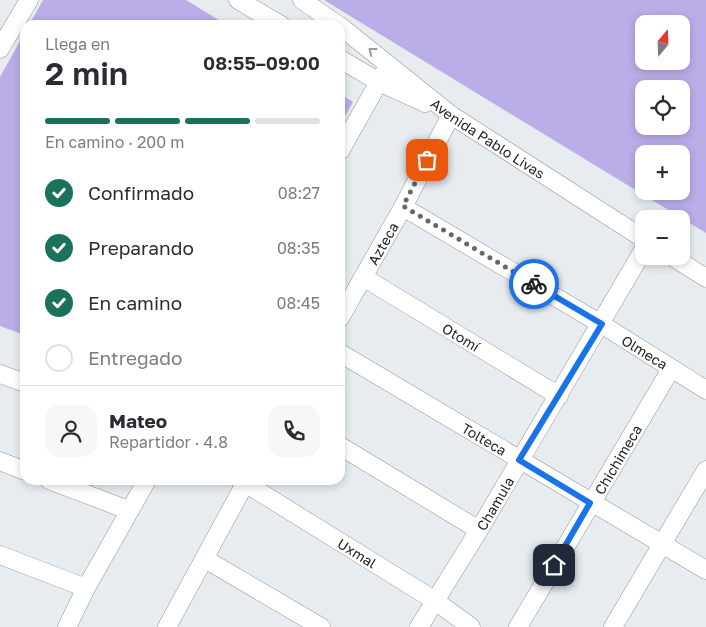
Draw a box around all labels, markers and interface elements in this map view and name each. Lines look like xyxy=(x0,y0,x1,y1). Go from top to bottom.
north arrow xyxy=(635,15,690,70)
map controls xyxy=(635,15,690,265)
text: Llega en xyxy=(45,34,110,54)
one-way arrow xyxy=(368,48,378,57)
text: 08:55–09:00 xyxy=(203,51,320,74)
text: 2 min xyxy=(45,54,128,92)
button: locate xyxy=(635,80,690,135)
street label: Avenida Pablo Livas xyxy=(428,94,548,182)
text: En camino · 200 m xyxy=(45,132,184,152)
pin xyxy=(406,139,448,181)
button: + xyxy=(635,145,690,200)
icon: bag xyxy=(413,146,441,174)
icon: check xyxy=(45,179,73,207)
text: Confirmado xyxy=(88,181,194,204)
text: 08:27 xyxy=(278,183,320,203)
button: − xyxy=(635,210,690,265)
street label: Azteca xyxy=(364,219,401,268)
icon: check xyxy=(45,234,73,262)
text: Preparando xyxy=(88,236,194,259)
text: 08:35 xyxy=(277,238,320,258)
courier xyxy=(509,259,559,309)
icon: bike xyxy=(520,270,548,298)
icon: check xyxy=(45,289,73,317)
text: En camino xyxy=(88,291,182,314)
text: 08:45 xyxy=(276,293,320,313)
street label: Otomí xyxy=(440,319,484,355)
street label: Olmeca xyxy=(619,331,671,372)
text: Entregado xyxy=(88,346,182,369)
button: person xyxy=(45,405,97,457)
button: phone xyxy=(268,405,320,457)
text: Mateo xyxy=(109,409,167,432)
street label: Tolteca xyxy=(459,419,510,459)
street label: Chichimeca xyxy=(590,421,645,497)
text: Repartidor · 4.8 xyxy=(109,432,228,452)
street label: Chamula xyxy=(472,473,517,533)
street label: Uxmal xyxy=(335,534,380,571)
pin xyxy=(533,544,575,586)
icon: home xyxy=(540,551,568,579)

